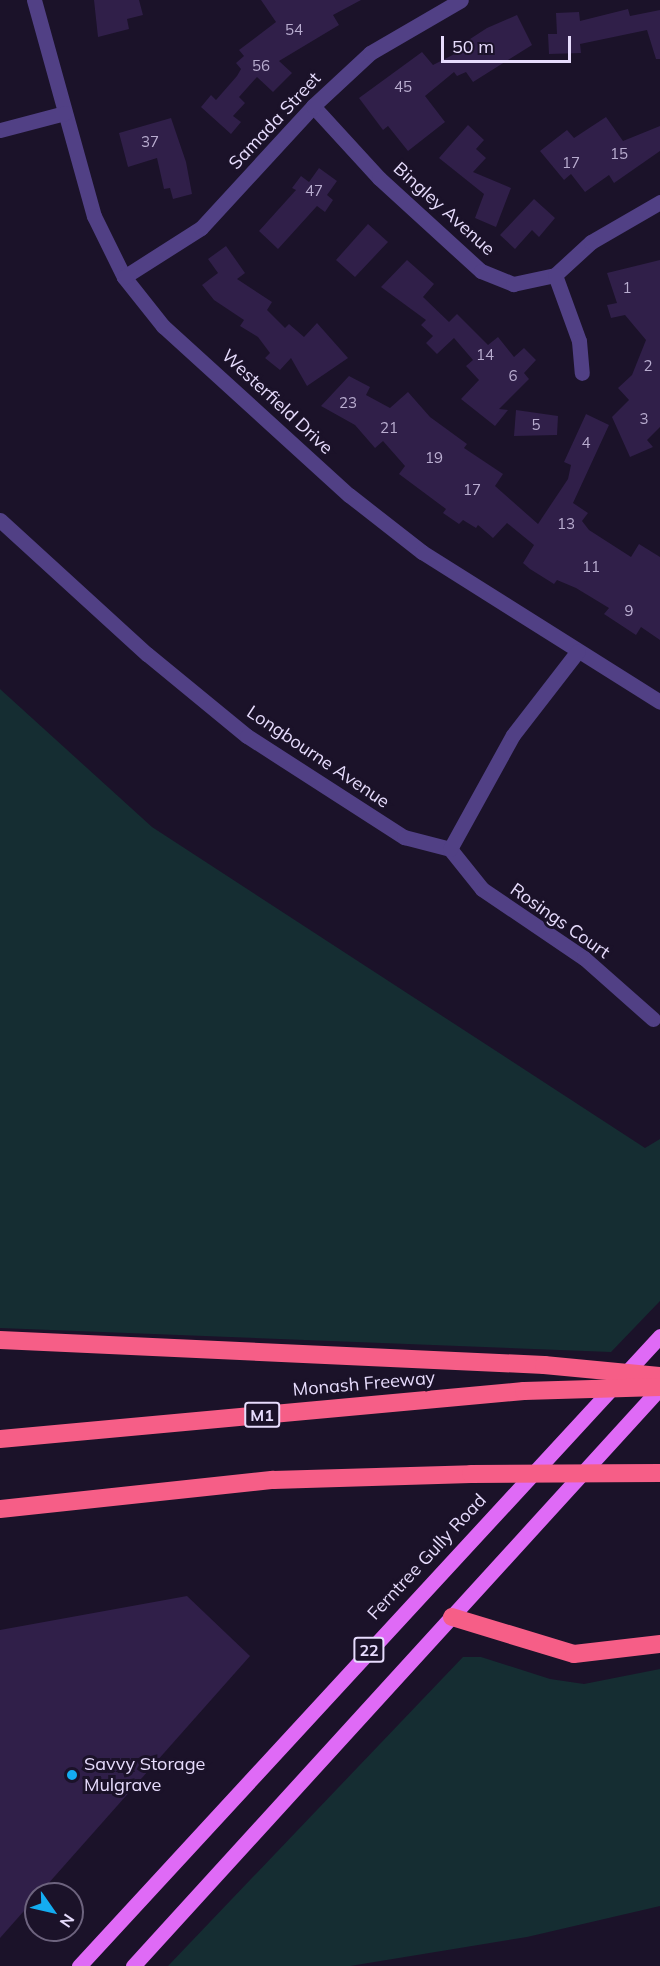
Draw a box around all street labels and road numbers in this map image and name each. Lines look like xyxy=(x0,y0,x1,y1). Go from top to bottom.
street label: Samada Street xyxy=(225,68,325,174)
street label: Bingley Avenue xyxy=(389,158,499,260)
street label: Westerfield Drive xyxy=(217,345,337,459)
street label: Longbourne Avenue xyxy=(243,701,393,813)
street label: Rosings Court xyxy=(506,879,614,963)
street label: Monash Freeway xyxy=(292,1367,436,1401)
road number: M1 xyxy=(244,1402,280,1428)
street label: Ferntree Gully Road xyxy=(363,1490,491,1624)
road number: 22 xyxy=(352,1637,386,1663)

